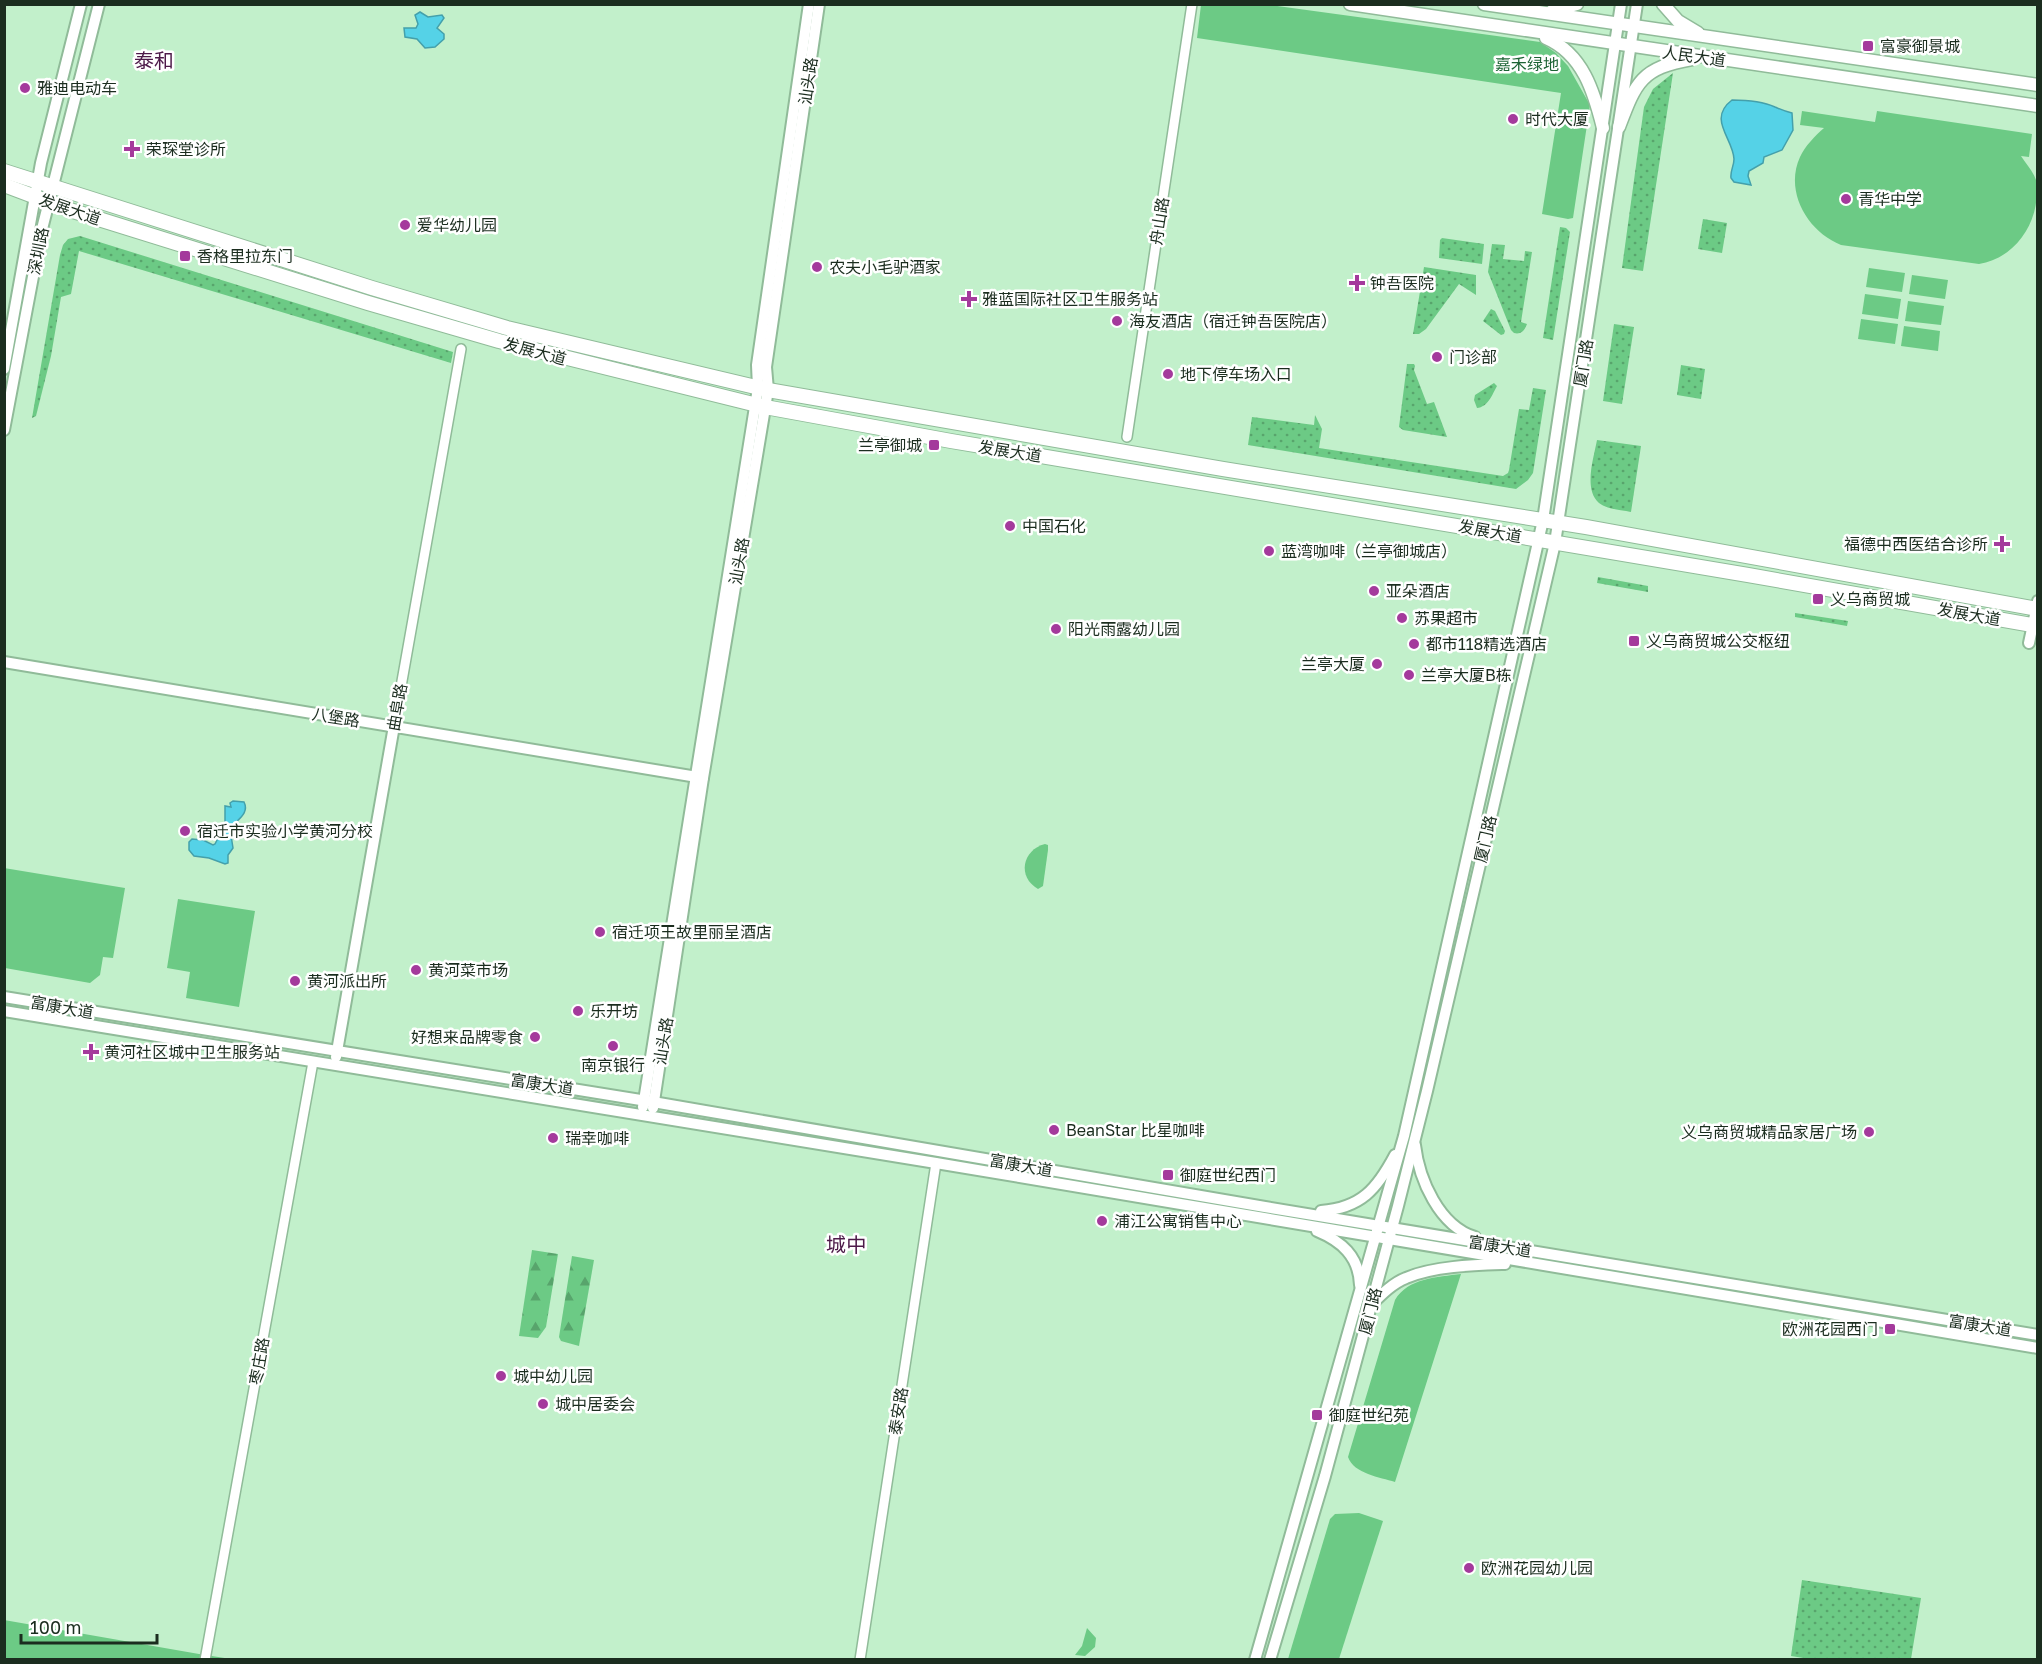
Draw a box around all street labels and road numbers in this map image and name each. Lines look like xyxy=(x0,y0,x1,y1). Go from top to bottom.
street label: 人民大道 xyxy=(1661,42,1727,70)
street label: 汕头路 xyxy=(795,56,821,106)
street label: 发展大道 xyxy=(36,189,104,229)
street label: 舟山路 xyxy=(1145,196,1173,246)
street label: 深圳路 xyxy=(24,226,52,276)
street label: 发展大道 xyxy=(501,333,569,369)
street label: 厦门路 xyxy=(1569,338,1597,388)
street label: 发展大道 xyxy=(977,436,1043,466)
street label: 发展大道 xyxy=(1457,516,1523,546)
street label: 汕头路 xyxy=(725,536,753,586)
street label: 发展大道 xyxy=(1936,599,2002,629)
street label: 曲阜路 xyxy=(383,682,411,732)
street label: 八堡路 xyxy=(311,703,361,731)
street label: 厦门路 xyxy=(1470,813,1500,865)
street label: 富康大道 xyxy=(29,992,95,1022)
street label: 汕头路 xyxy=(649,1016,677,1066)
street label: 富康大道 xyxy=(509,1069,575,1099)
street label: 富康大道 xyxy=(988,1150,1054,1180)
street label: 富康大道 xyxy=(1467,1231,1533,1261)
street label: 厦门路 xyxy=(1354,1285,1386,1337)
street label: 富康大道 xyxy=(1947,1310,2013,1340)
street label: 枣庄路 xyxy=(245,1336,273,1386)
street label: 泰安路 xyxy=(884,1386,912,1436)

